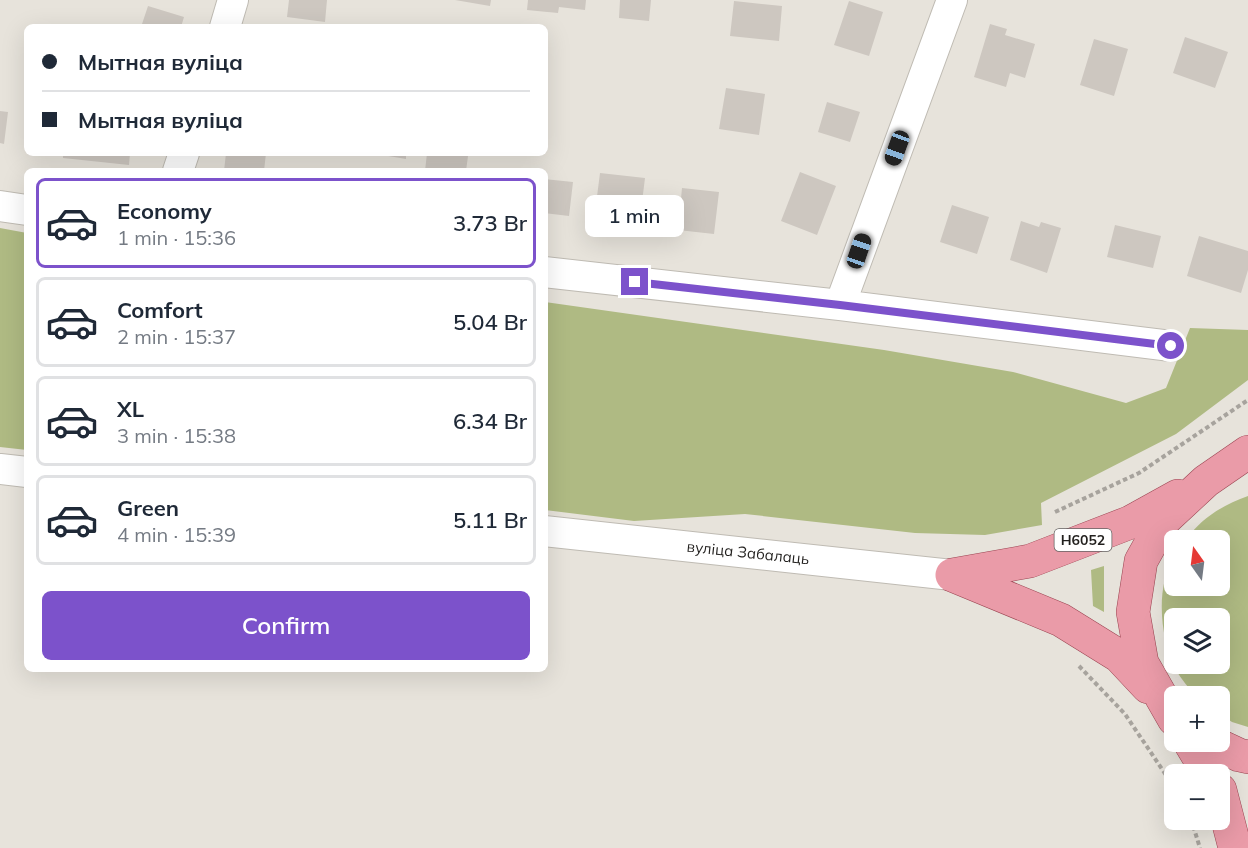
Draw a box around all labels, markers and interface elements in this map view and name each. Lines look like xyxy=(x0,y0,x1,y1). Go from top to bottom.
text: Мытная вуліца xyxy=(78,48,243,76)
text: Мытная вуліца xyxy=(78,106,243,134)
car xyxy=(882,128,912,168)
callout: 1 min xyxy=(586,195,684,237)
icon: car xyxy=(45,196,99,250)
text: Economy xyxy=(117,197,212,225)
text: 1 min xyxy=(609,203,660,228)
text: 3.73 Br xyxy=(453,209,527,237)
text: 1 min · 15:36 xyxy=(117,225,236,250)
car xyxy=(845,231,873,271)
route end xyxy=(621,268,648,295)
icon: car xyxy=(45,295,99,349)
text: Comfort xyxy=(117,296,203,324)
text: 5.04 Br xyxy=(453,308,527,336)
text: 2 min · 15:37 xyxy=(117,324,236,349)
route start xyxy=(1157,332,1184,359)
icon: car xyxy=(45,394,99,448)
text: XL xyxy=(117,395,144,423)
text: 6.34 Br xyxy=(453,407,527,435)
text: 3 min · 15:38 xyxy=(117,423,236,448)
icon: car xyxy=(45,493,99,547)
text: Green xyxy=(117,494,179,522)
text: 5.11 Br xyxy=(453,506,527,534)
text: 4 min · 15:39 xyxy=(117,522,236,547)
road number: Н6052 xyxy=(1054,529,1112,551)
north arrow xyxy=(1164,530,1230,596)
map controls xyxy=(1164,530,1230,830)
street label: вуліца Забалаць xyxy=(686,537,810,568)
button: Confirm xyxy=(42,591,530,660)
button: layers xyxy=(1164,608,1230,674)
button: + xyxy=(1164,686,1230,752)
button: − xyxy=(1164,764,1230,830)

